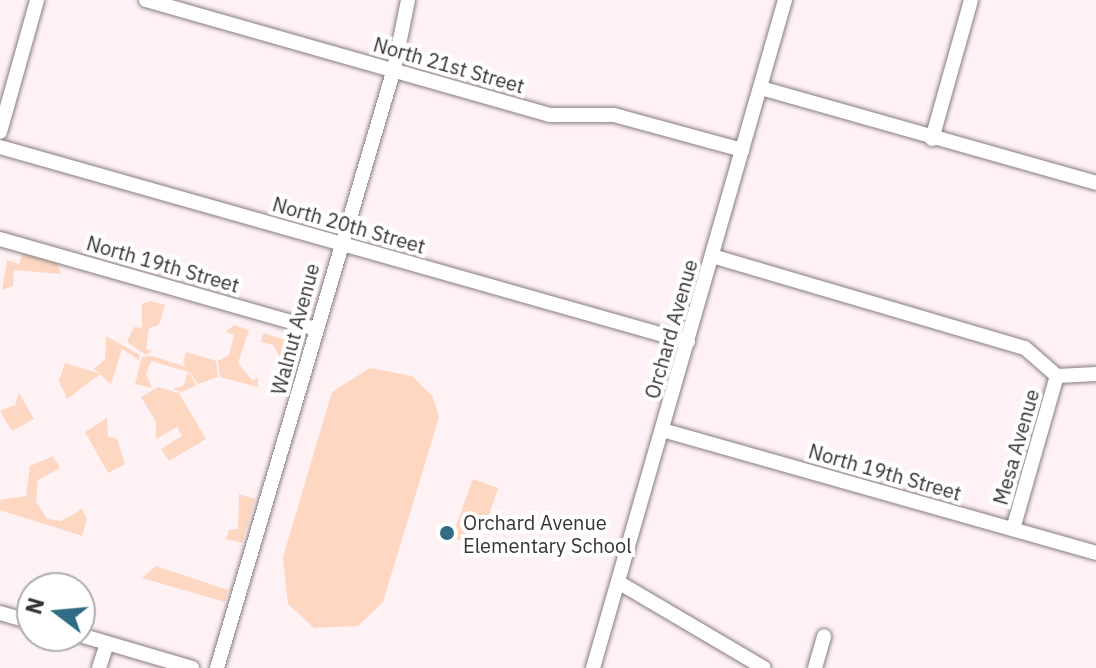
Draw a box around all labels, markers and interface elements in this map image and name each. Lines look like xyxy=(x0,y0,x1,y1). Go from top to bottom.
street label: North 21st Street xyxy=(371,32,527,98)
street label: North 20th Street xyxy=(270,192,428,258)
street label: North 19th Street xyxy=(84,231,242,297)
street label: Orchard Avenue xyxy=(640,257,702,401)
street label: Walnut Avenue xyxy=(266,261,324,397)
street label: Mesa Avenue xyxy=(988,386,1044,508)
street label: North 19th Street xyxy=(806,439,964,505)
place label: Orchard Avenue Elementary School xyxy=(463,510,632,557)
marker: Orchard Avenue Elementary School xyxy=(438,524,456,542)
north arrow xyxy=(16,572,96,652)
text: N xyxy=(18,594,51,617)

